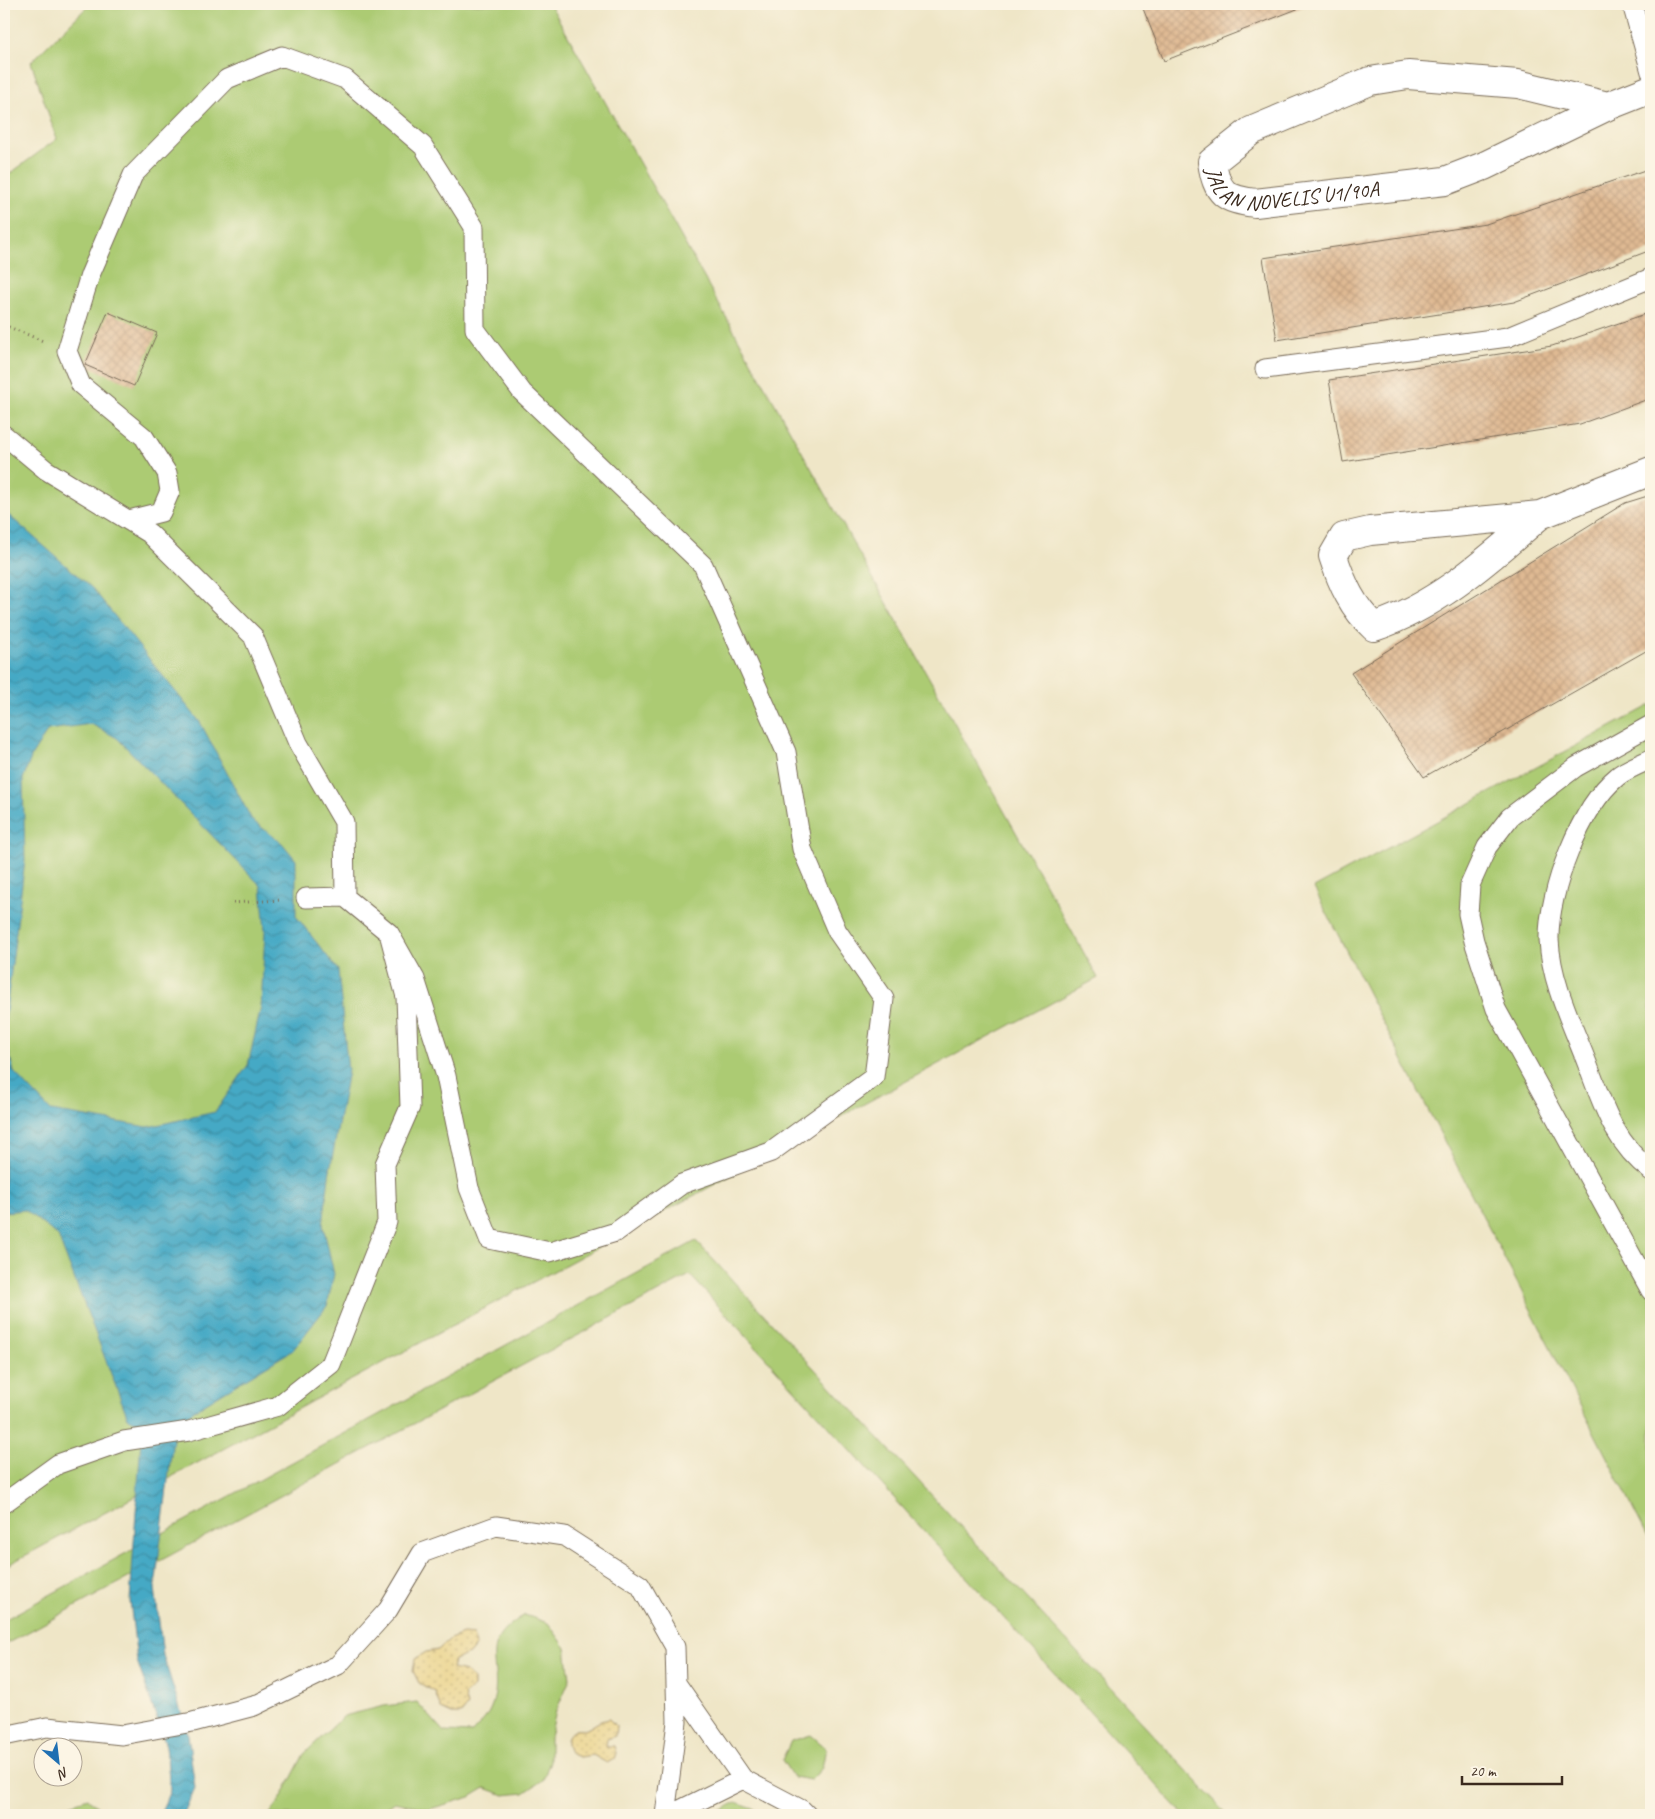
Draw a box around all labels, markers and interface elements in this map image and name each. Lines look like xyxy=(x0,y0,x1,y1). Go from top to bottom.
street label: JALAN NOVELIS U1/90A xyxy=(1200,164,1382,217)
north arrow xyxy=(32,1736,82,1786)
scale bar xyxy=(1462,1754,1562,1786)
text: 20 m xyxy=(1470,1762,1497,1781)
text: N xyxy=(54,1763,72,1784)

